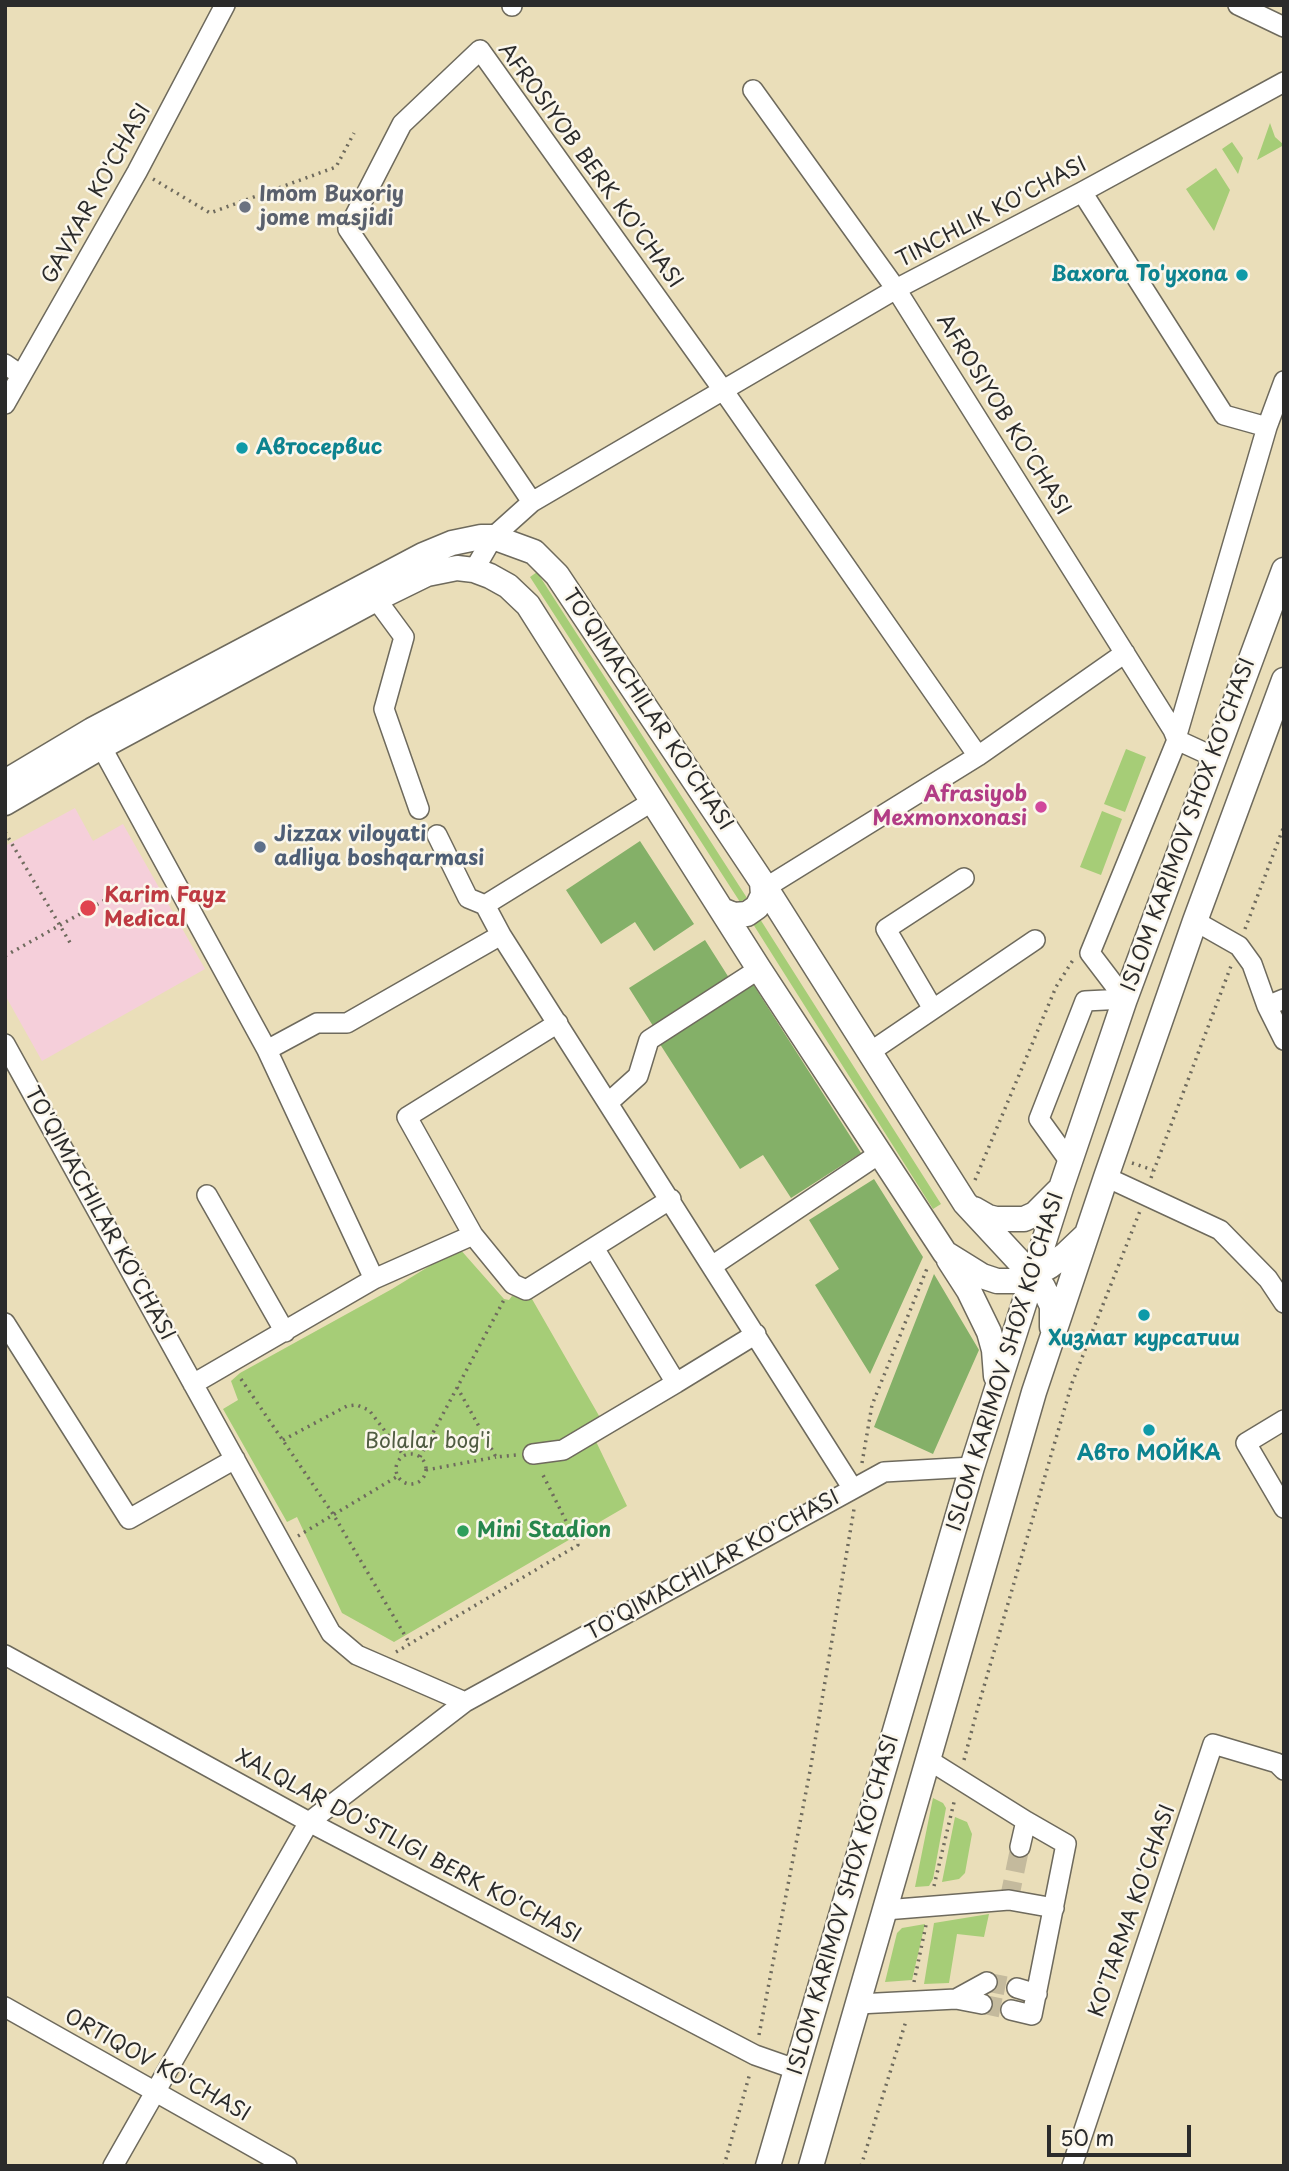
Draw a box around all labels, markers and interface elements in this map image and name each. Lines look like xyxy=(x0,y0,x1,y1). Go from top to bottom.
street label: AFROSIYOB BERK KO'CHASI xyxy=(492,38,688,294)
street label: GAVXAR KO'CHASI xyxy=(37,100,157,288)
street label: TINCHLIK KO'CHASI xyxy=(893,152,1091,274)
place label: Imom Buxoriy jome masjidi xyxy=(259,182,404,232)
marker: Imom Buxoriy jome masjidi xyxy=(237,199,253,215)
place label: Baxora To'yxona xyxy=(1051,262,1228,288)
marker: Baxora To'yxona xyxy=(1234,267,1250,283)
street label: AFROSIYOB KO'CHASI xyxy=(931,310,1075,520)
place label: Автосервис xyxy=(256,435,382,461)
marker: Автосервис xyxy=(234,440,250,456)
street label: TO'QIMACHILAR KO'CHASI xyxy=(556,584,738,836)
street label: ISLOM KARIMOV SHOX KO'CHASI xyxy=(1117,655,1261,995)
place label: Afrasiyob Mexmonxonasi xyxy=(873,782,1027,832)
marker: Afrasiyob Mexmonxonasi xyxy=(1033,799,1049,815)
place label: Jizzax viloyati adliya boshqarmasi xyxy=(274,822,484,872)
marker: Jizzax viloyati adliya boshqarmasi xyxy=(252,839,268,855)
place label: Karim Fayz Medical xyxy=(104,883,226,933)
marker: Karim Fayz Medical xyxy=(78,898,98,918)
street label: TO'QIMACHILAR KO'CHASI xyxy=(19,1083,179,1345)
street label: ISLOM KARIMOV SHOX KO'CHASI xyxy=(942,1189,1070,1535)
marker: Хизмат курсатиш xyxy=(1136,1307,1152,1323)
place label: Хизмат курсатиш xyxy=(1048,1326,1240,1352)
marker: Авто МОЙКА xyxy=(1141,1422,1157,1438)
park label: Bolalar bog'i xyxy=(365,1429,491,1455)
place label: Авто МОЙКА xyxy=(1077,1441,1221,1467)
street label: TO'QIMACHILAR KO'CHASI xyxy=(582,1486,844,1646)
place label: Mini Stadion xyxy=(477,1518,611,1544)
marker: Mini Stadion xyxy=(455,1523,471,1539)
street label: ISLOM KARIMOV SHOX KO'CHASI xyxy=(783,1732,905,2078)
street label: XALQLAR DO'STLIGI BERK KO'CHASI xyxy=(231,1745,585,1949)
street label: KO'TARMA KO'CHASI xyxy=(1085,1801,1181,2021)
street label: ORTIQOV KO'CHASI xyxy=(60,2004,254,2128)
scale bar xyxy=(1051,2112,1194,2156)
text: 50 m xyxy=(1060,2121,1114,2153)

